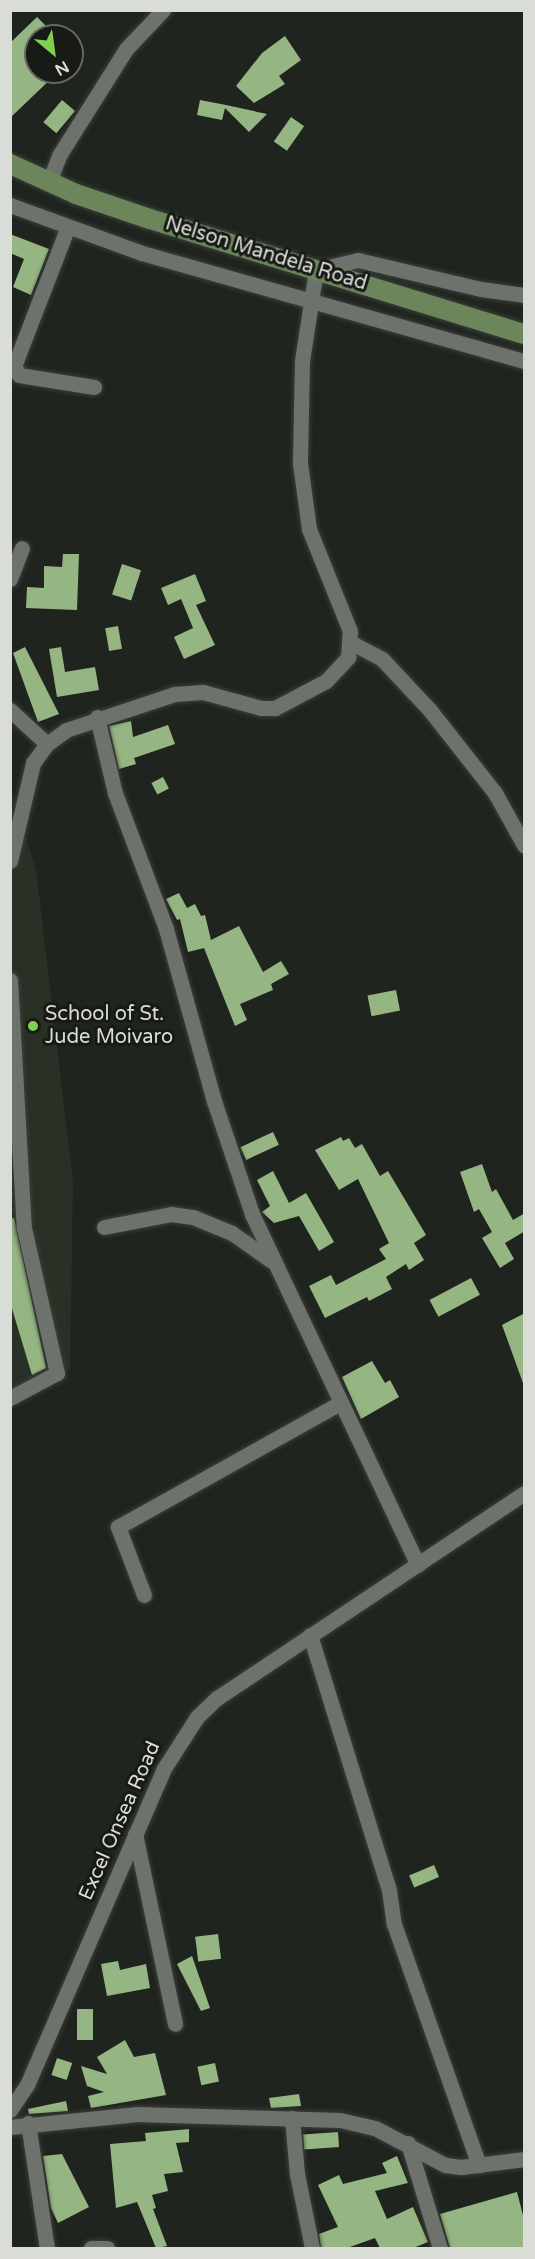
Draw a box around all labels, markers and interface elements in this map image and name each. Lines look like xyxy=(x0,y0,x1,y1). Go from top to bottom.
north arrow xyxy=(24,24,84,84)
text: N xyxy=(51,56,72,80)
street label: Nelson Mandela Road xyxy=(162,212,370,296)
place label: School of St. Jude Moivaro xyxy=(45,1002,173,1049)
marker: School of St. Jude Moivaro xyxy=(26,1019,40,1033)
street label: Excel Onsea Road xyxy=(74,1738,166,1904)

